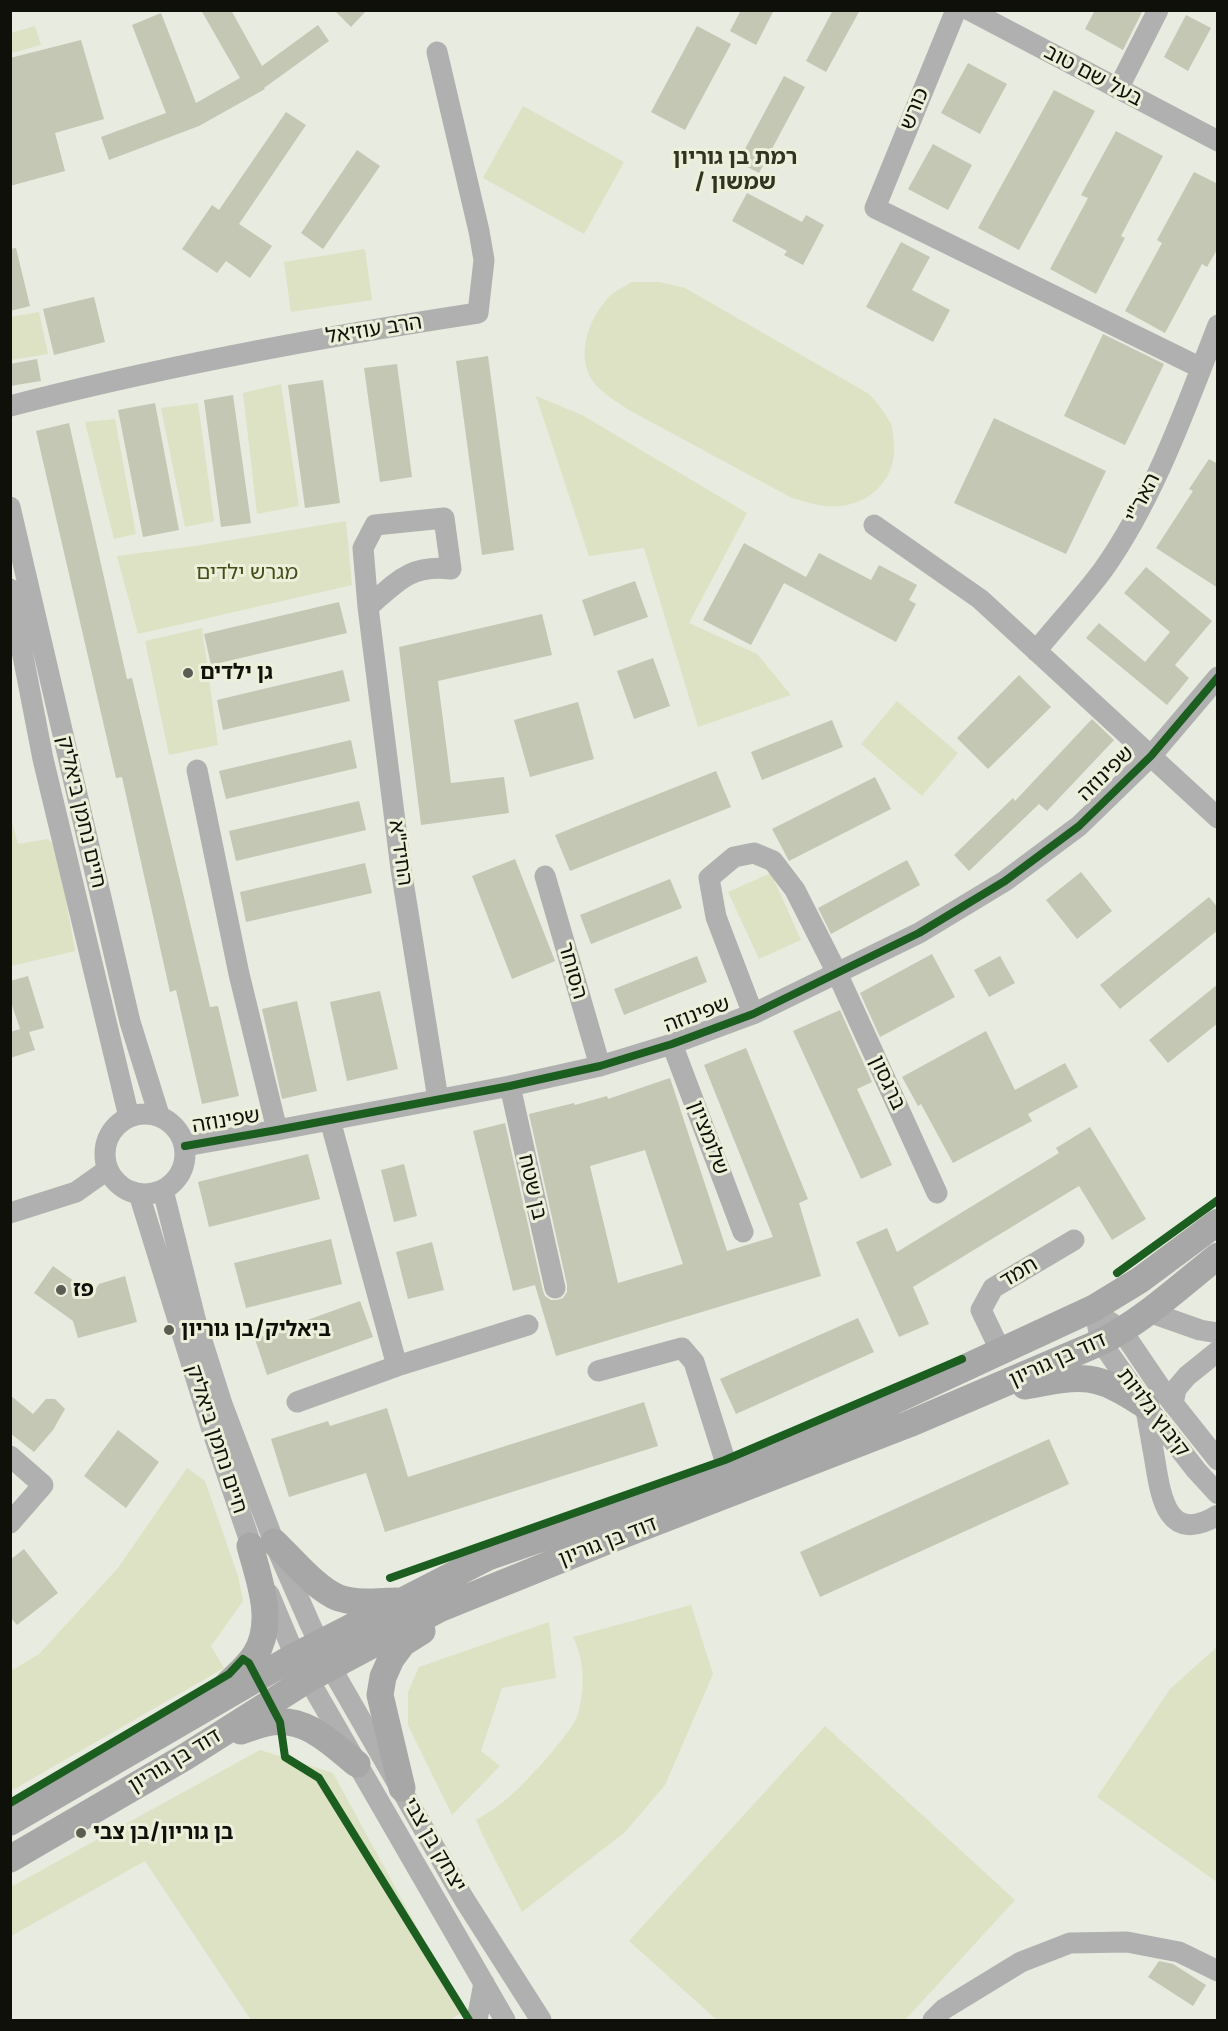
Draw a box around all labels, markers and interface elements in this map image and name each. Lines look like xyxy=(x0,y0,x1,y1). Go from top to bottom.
street label: בעל שם טוב xyxy=(1040,40,1146,112)
street label: כורש xyxy=(895,84,935,134)
district label: רמת בן גוריון / שמשון xyxy=(673,145,797,196)
street label: הרב עוזיאל xyxy=(324,310,424,350)
street label: האר"י xyxy=(1120,469,1166,527)
park label: מגרש ילדים xyxy=(196,560,298,586)
place label: גן ילדים xyxy=(200,660,273,686)
marker: גן ילדים xyxy=(181,666,195,680)
street label: חיים נחמן ביאליק xyxy=(51,733,111,891)
street label: שפינוזה xyxy=(1073,741,1139,807)
street label: החיד"א xyxy=(383,818,417,888)
street label: הסוחר xyxy=(552,940,592,1002)
street label: שפינוזה xyxy=(661,991,733,1039)
street label: ברגסון xyxy=(864,1052,910,1114)
street label: שלומציון xyxy=(682,1097,734,1179)
street label: שפינוזה xyxy=(190,1103,262,1139)
street label: בן שטח xyxy=(512,1152,552,1222)
street label: חמד xyxy=(996,1252,1042,1294)
place label: פז xyxy=(73,1277,94,1303)
marker: פז xyxy=(54,1283,68,1297)
place label: ביאליק/בן גוריון xyxy=(181,1317,331,1343)
marker: ביאליק/בן גוריון xyxy=(162,1323,176,1337)
street label: דוד בן גוריון xyxy=(1006,1327,1110,1393)
street label: חיים נחמן ביאליק xyxy=(180,1361,252,1517)
street label: קיבוץ גלויות xyxy=(1111,1364,1195,1462)
street label: דוד בן גוריון xyxy=(555,1512,661,1572)
street label: דוד בן גוריון xyxy=(124,1724,226,1798)
street label: יצחק בן צבי xyxy=(397,1794,471,1896)
place label: בן גוריון/בן צבי xyxy=(93,1820,234,1846)
marker: בן גוריון/בן צבי xyxy=(74,1826,88,1840)

